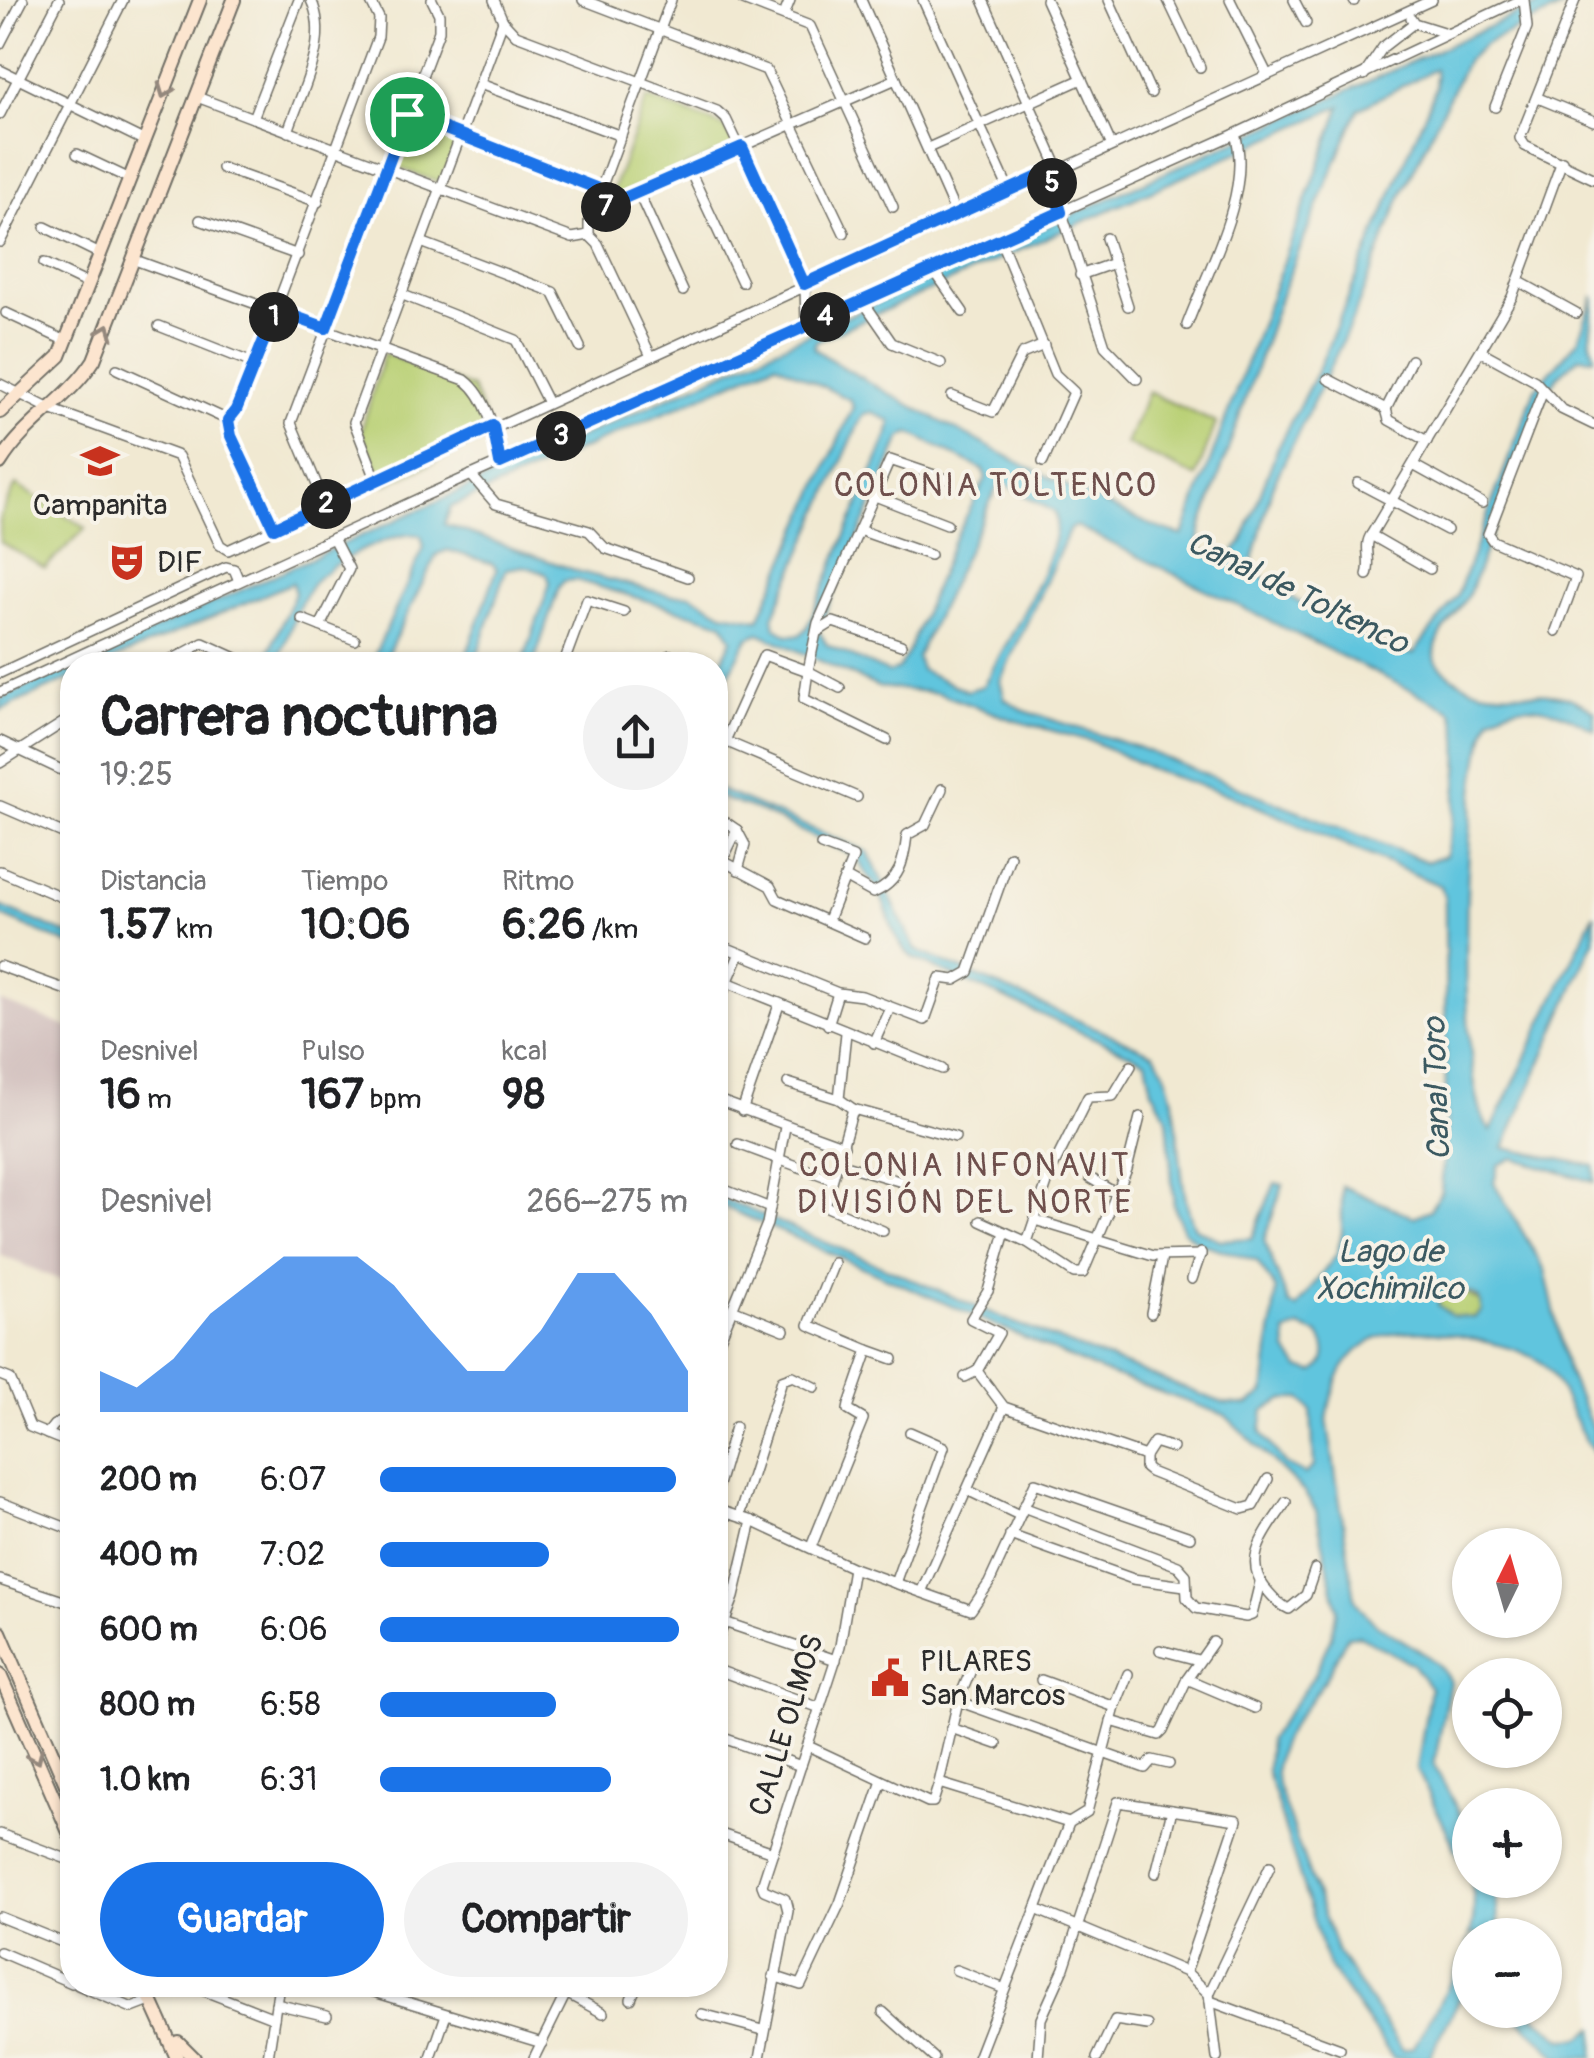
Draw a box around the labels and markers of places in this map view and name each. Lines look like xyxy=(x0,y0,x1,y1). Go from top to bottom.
pin xyxy=(365,72,450,157)
pin: 5 xyxy=(1027,158,1077,208)
pin: 7 xyxy=(581,182,631,232)
pin: 1 xyxy=(249,292,299,342)
pin: 4 xyxy=(800,292,850,342)
pin: 3 xyxy=(536,411,586,461)
school or university icon: Campanita xyxy=(79,440,121,482)
pin: 2 xyxy=(301,479,351,529)
place label: Campanita xyxy=(33,487,167,524)
theatre icon: DIF xyxy=(106,541,148,583)
place label: DIF xyxy=(157,544,202,581)
place label: PILARES San Marcos xyxy=(920,1643,1065,1714)
public building icon: PILARES San Marcos xyxy=(869,1657,911,1699)

